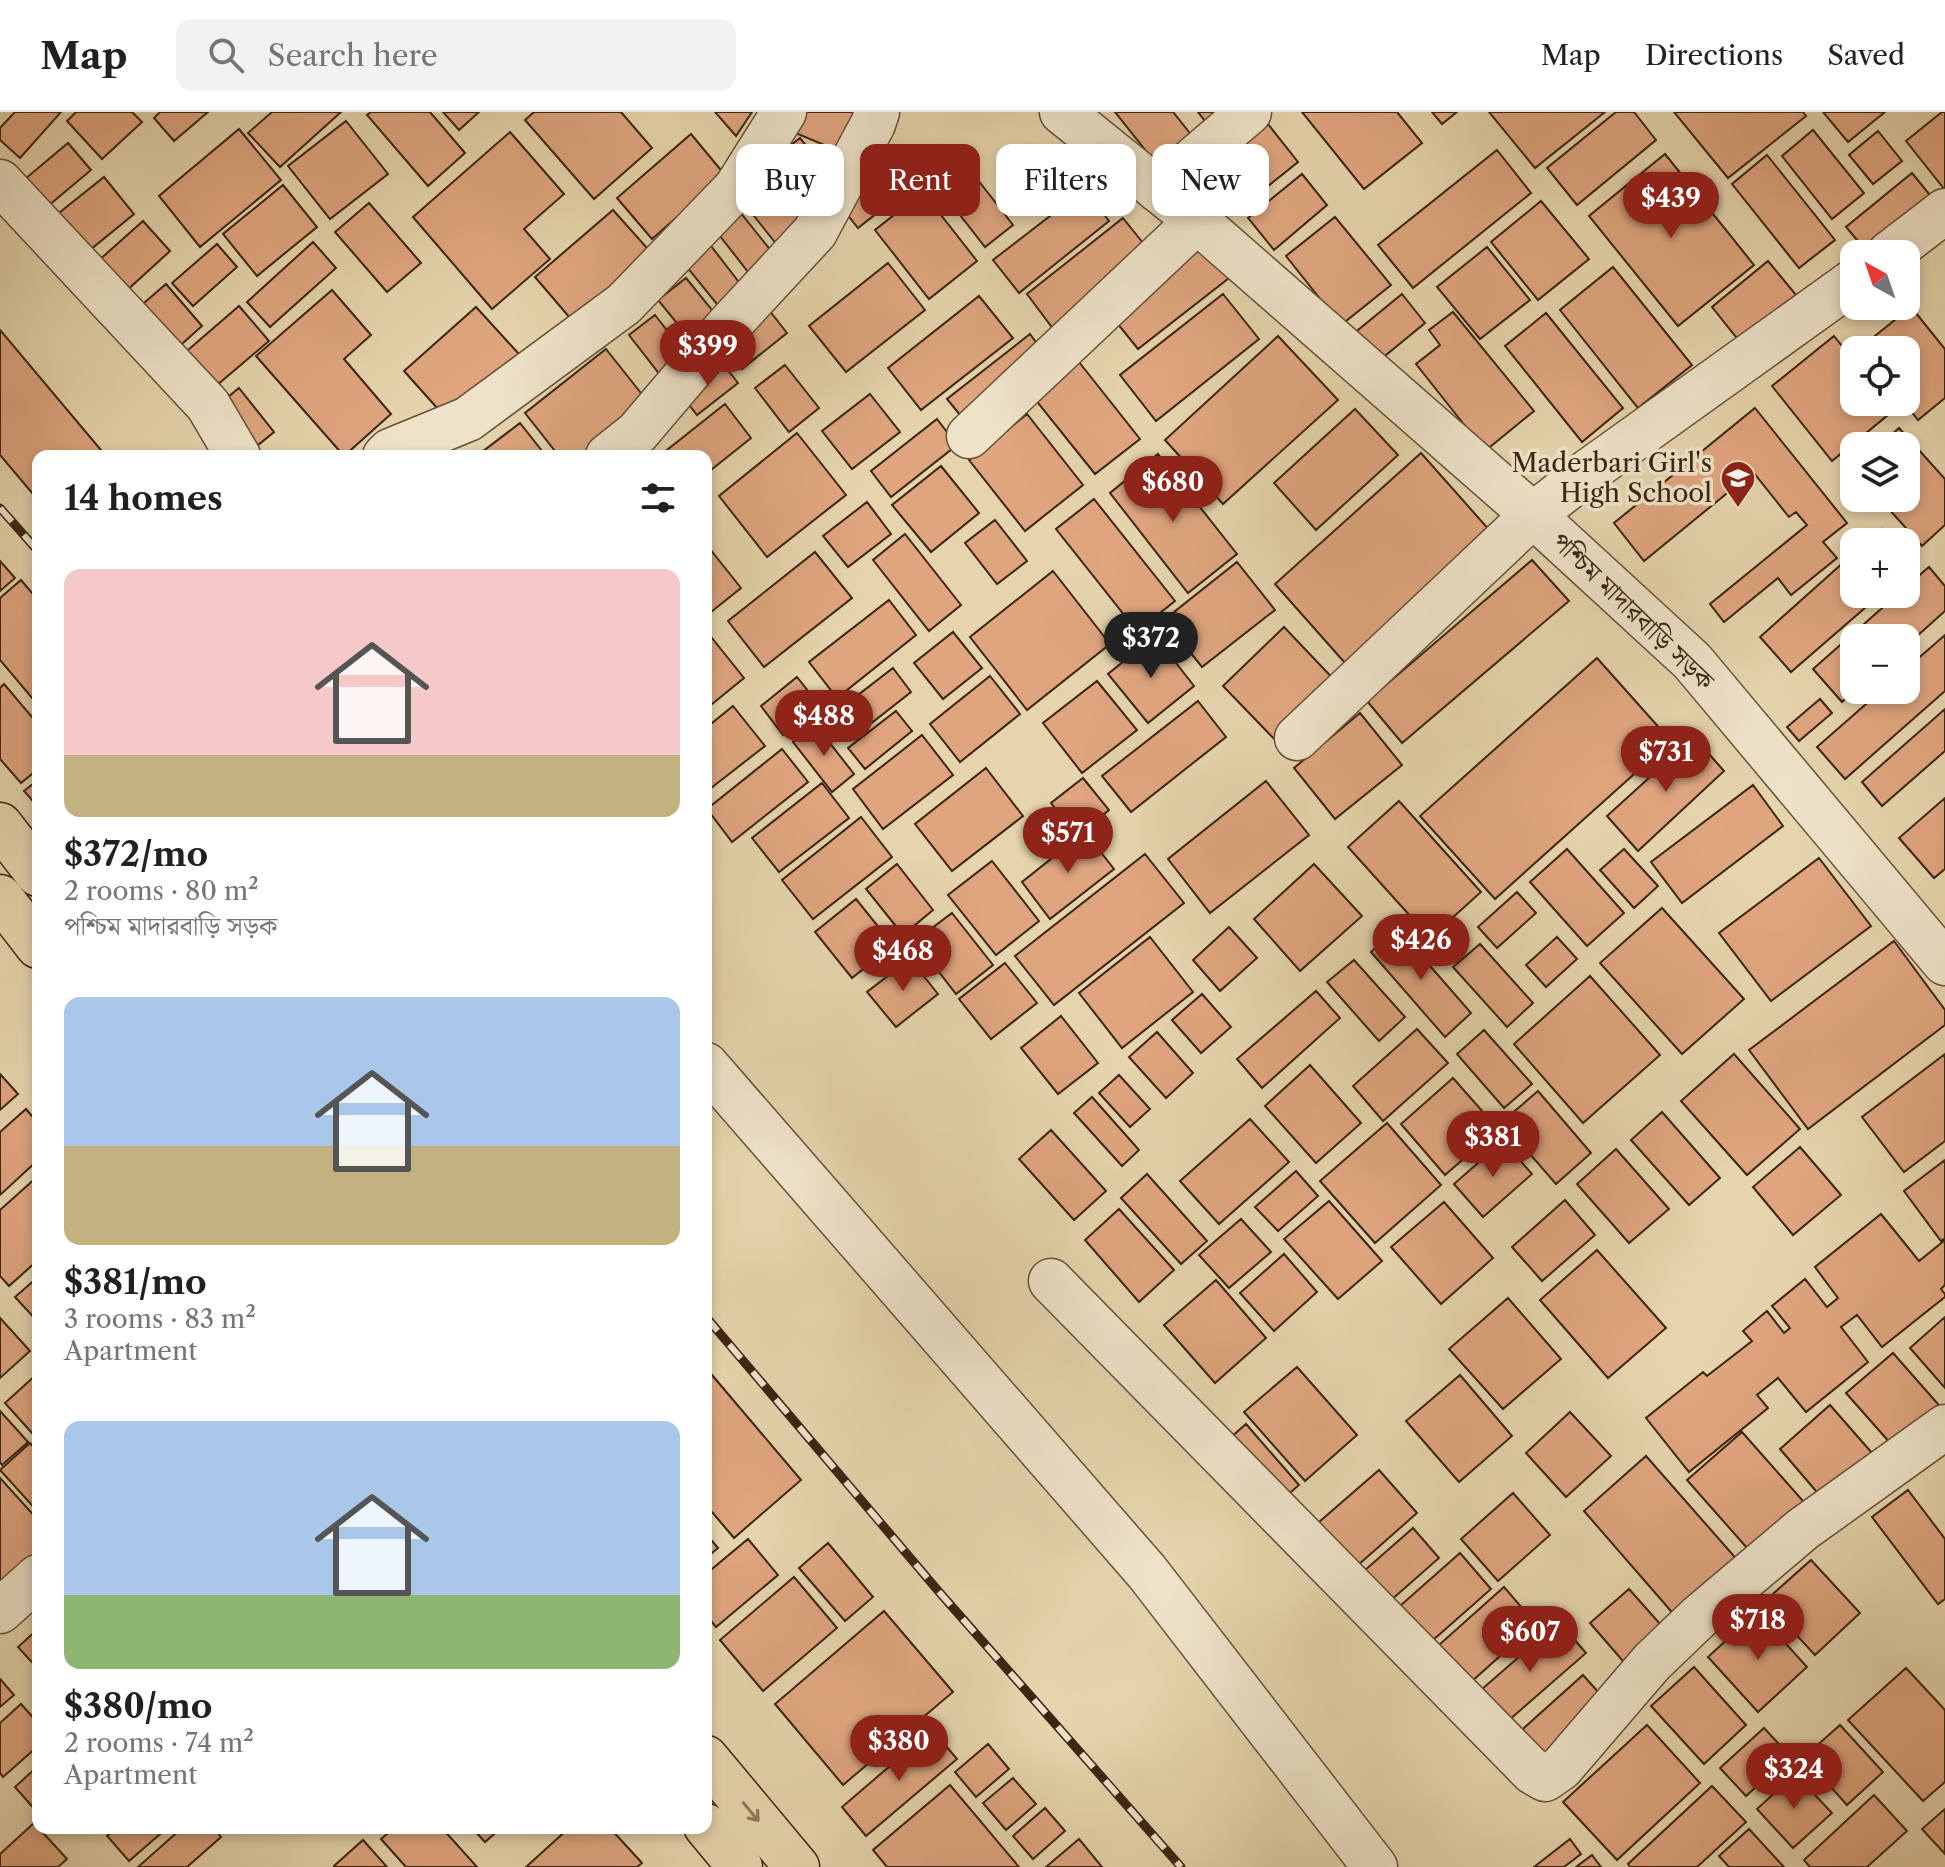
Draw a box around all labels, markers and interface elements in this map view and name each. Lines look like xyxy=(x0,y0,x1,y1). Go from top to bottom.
search box xyxy=(176,19,736,91)
text: Map xyxy=(40,32,128,79)
icon: search xyxy=(204,33,248,77)
text: Search here xyxy=(268,37,438,74)
text: Map xyxy=(1541,38,1601,72)
text: Directions xyxy=(1645,38,1783,72)
text: Saved xyxy=(1827,38,1905,72)
chip: Buy xyxy=(736,144,844,216)
chip: Rent xyxy=(860,144,980,216)
chip: Filters xyxy=(996,144,1136,216)
chip: New xyxy=(1152,144,1269,216)
pin: $439 xyxy=(1624,172,1718,240)
text: $439 xyxy=(1641,182,1701,214)
north arrow xyxy=(1840,240,1920,320)
map controls xyxy=(1840,240,1920,704)
pin: $399 xyxy=(661,320,755,388)
text: $399 xyxy=(678,330,738,362)
button: locate xyxy=(1840,336,1920,416)
button: layers xyxy=(1840,432,1920,512)
place label: Maderbari Girl's High School xyxy=(1511,447,1712,509)
pin: $680 xyxy=(1126,456,1220,524)
school or university icon: Maderbari Girl's High School xyxy=(1719,459,1757,509)
text: $680 xyxy=(1142,466,1204,498)
icon: filters xyxy=(636,476,680,520)
text: 14 homes xyxy=(64,477,223,519)
street label: পশ্চিম মাদারবাড়ি সড়ক xyxy=(1545,525,1722,698)
button: + xyxy=(1840,528,1920,608)
pin: $372 xyxy=(1104,612,1198,680)
icon: home xyxy=(300,621,444,765)
text: $372 xyxy=(1122,622,1180,654)
button: − xyxy=(1840,624,1920,704)
pin: $488 xyxy=(777,690,871,758)
text: $488 xyxy=(793,700,855,732)
pin: $731 xyxy=(1619,726,1713,794)
text: $731 xyxy=(1639,736,1693,768)
pin: $571 xyxy=(1021,807,1115,875)
text: $571 xyxy=(1041,817,1095,849)
text: $372/mo xyxy=(64,833,208,875)
text: 2 rooms · 80 m² xyxy=(64,875,259,907)
text: পশ্চিম মাদারবাড়ি সড়ক xyxy=(64,910,277,942)
pin: $426 xyxy=(1374,914,1468,982)
text: $426 xyxy=(1391,924,1451,956)
pin: $468 xyxy=(856,925,950,993)
text: $468 xyxy=(872,935,934,967)
icon: home xyxy=(300,1049,444,1193)
pin: $381 xyxy=(1446,1111,1540,1179)
text: $381 xyxy=(1465,1121,1521,1153)
text: $381/mo xyxy=(64,1261,207,1303)
text: 3 rooms · 83 m² xyxy=(64,1303,256,1335)
text: Apartment xyxy=(64,1335,197,1367)
icon: home xyxy=(300,1473,444,1617)
pin: $718 xyxy=(1711,1594,1805,1662)
text: $718 xyxy=(1730,1604,1786,1636)
pin: $607 xyxy=(1483,1606,1577,1674)
text: $607 xyxy=(1500,1616,1560,1648)
text: $380/mo xyxy=(64,1685,212,1727)
pin: $380 xyxy=(852,1715,946,1783)
text: $380 xyxy=(868,1725,930,1757)
text: 2 rooms · 74 m² xyxy=(64,1727,254,1759)
pin: $324 xyxy=(1747,1743,1841,1811)
text: $324 xyxy=(1764,1753,1824,1785)
text: Apartment xyxy=(64,1759,197,1791)
one-way arrow xyxy=(742,1802,760,1822)

